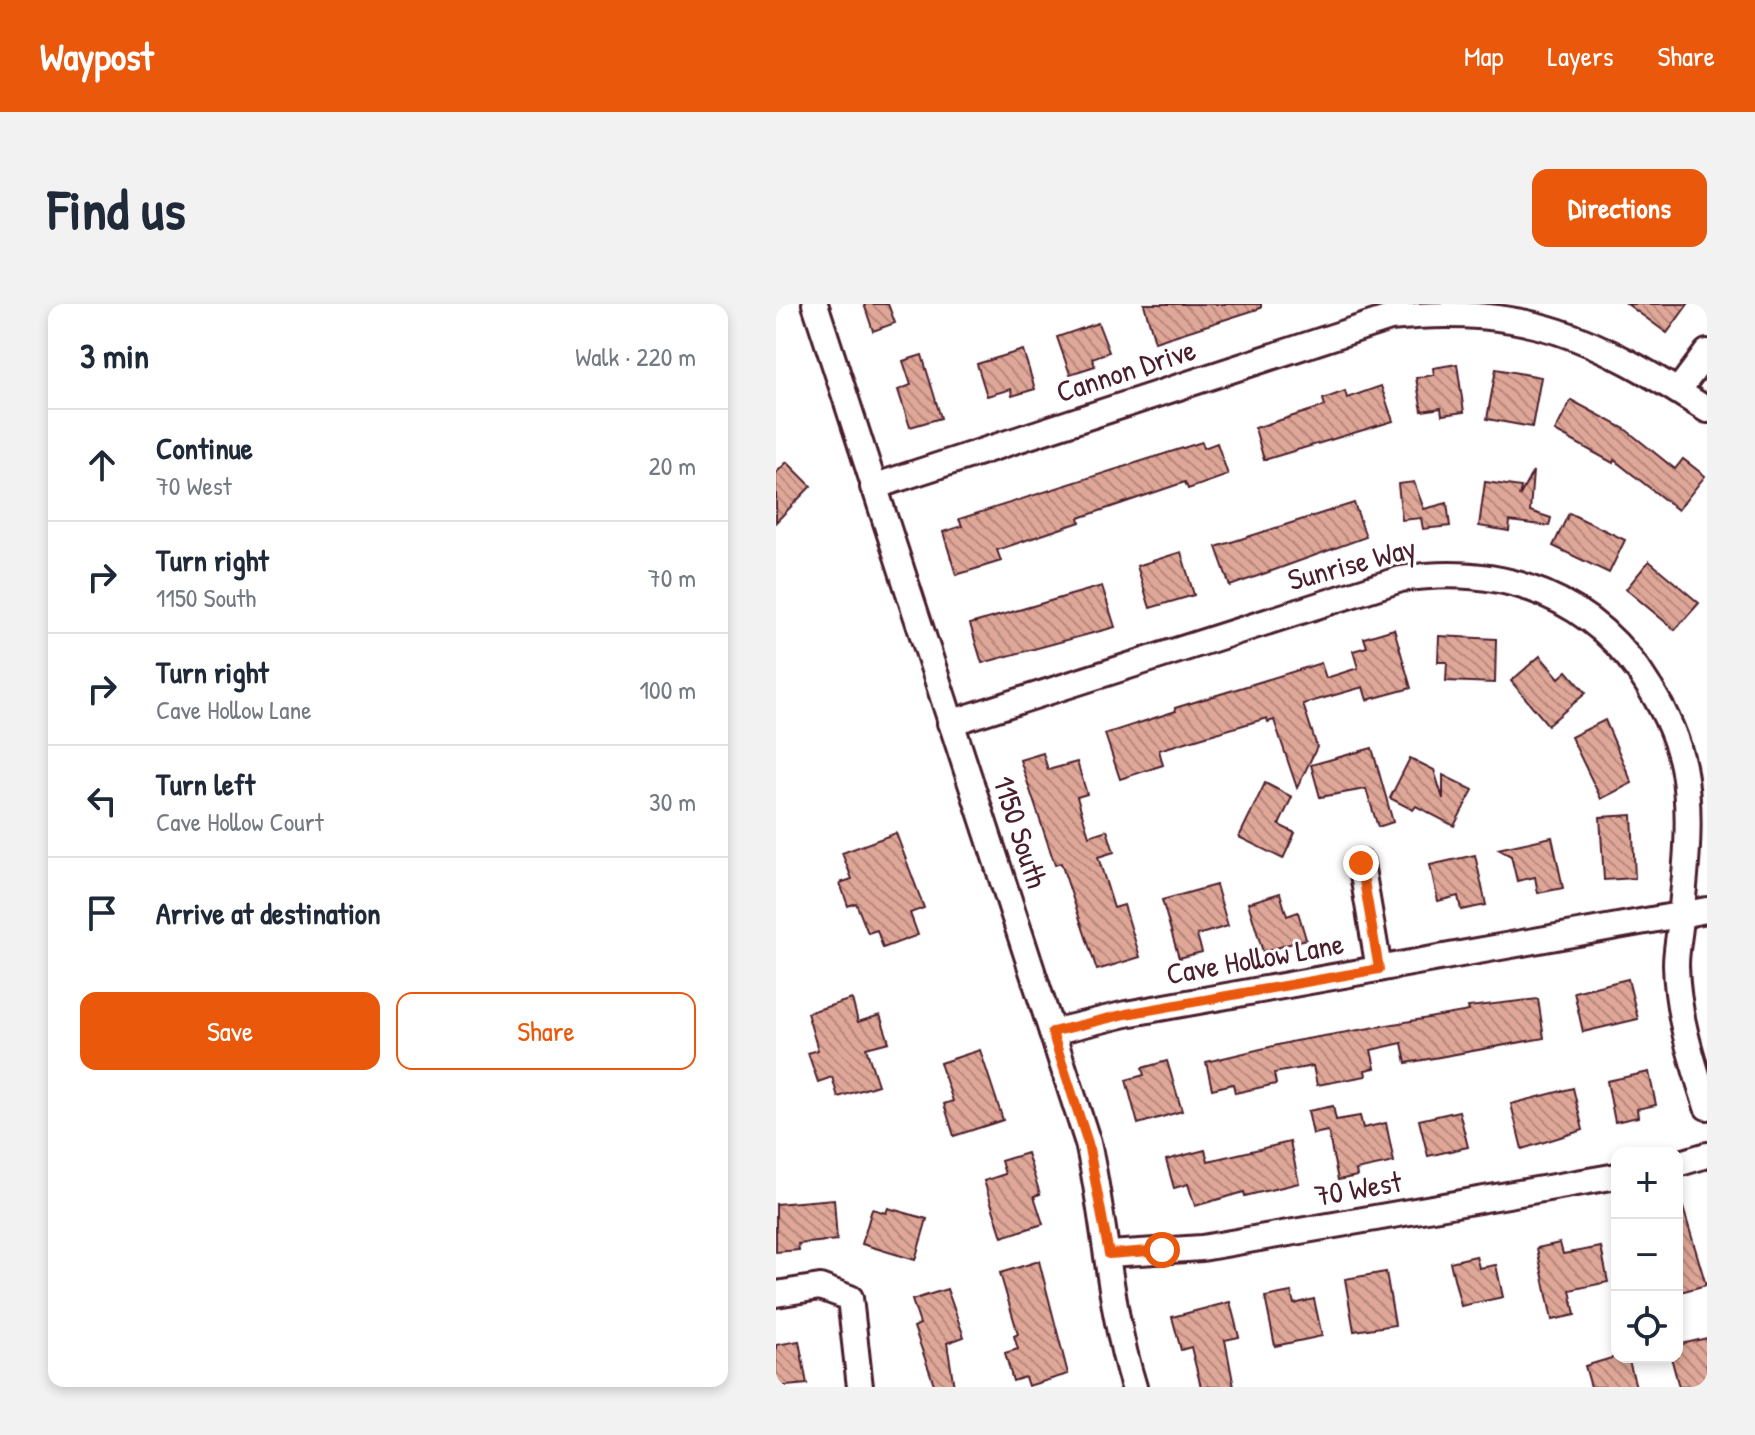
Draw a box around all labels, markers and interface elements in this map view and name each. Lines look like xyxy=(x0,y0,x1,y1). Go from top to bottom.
text: Waypost xyxy=(40,30,154,82)
text: Map xyxy=(1464,37,1504,75)
text: Layers xyxy=(1548,37,1613,75)
text: Share xyxy=(1657,37,1715,75)
button: Directions xyxy=(1532,169,1707,247)
text: Find us xyxy=(48,171,186,246)
street label: Cannon Drive xyxy=(1051,329,1201,411)
text: 3 min xyxy=(80,333,149,379)
text: Walk · 220 m xyxy=(575,339,696,374)
text: Continue xyxy=(156,428,253,468)
icon: ahead xyxy=(80,443,124,487)
text: 20 m xyxy=(649,448,696,483)
text: 70 West xyxy=(156,468,232,503)
street label: Sunrise Way xyxy=(1283,527,1420,599)
text: Turn right xyxy=(156,540,269,580)
icon: right xyxy=(80,555,124,599)
text: 70 m xyxy=(648,560,696,595)
text: 1150 South xyxy=(156,580,256,615)
text: Turn right xyxy=(156,652,269,692)
icon: right xyxy=(80,667,124,711)
text: 100 m xyxy=(640,672,696,707)
text: Cave Hollow Lane xyxy=(156,692,311,727)
text: Turn left xyxy=(156,764,255,804)
street label: 1150 South xyxy=(984,771,1058,893)
icon: left xyxy=(80,779,124,823)
text: 30 m xyxy=(649,784,696,819)
text: Cave Hollow Court xyxy=(156,804,324,839)
route end xyxy=(1343,845,1379,881)
icon: arrive xyxy=(80,891,124,935)
text: Arrive at destination xyxy=(156,893,381,933)
street label: Cave Hollow Lane xyxy=(1163,923,1347,993)
button: Save xyxy=(80,992,380,1070)
button: Share xyxy=(396,992,696,1070)
map controls xyxy=(1611,1147,1683,1363)
button: + xyxy=(1611,1147,1683,1219)
street label: 70 West xyxy=(1311,1161,1405,1215)
button: − xyxy=(1611,1219,1683,1291)
route start xyxy=(1144,1232,1180,1268)
button: locate xyxy=(1611,1291,1683,1363)

